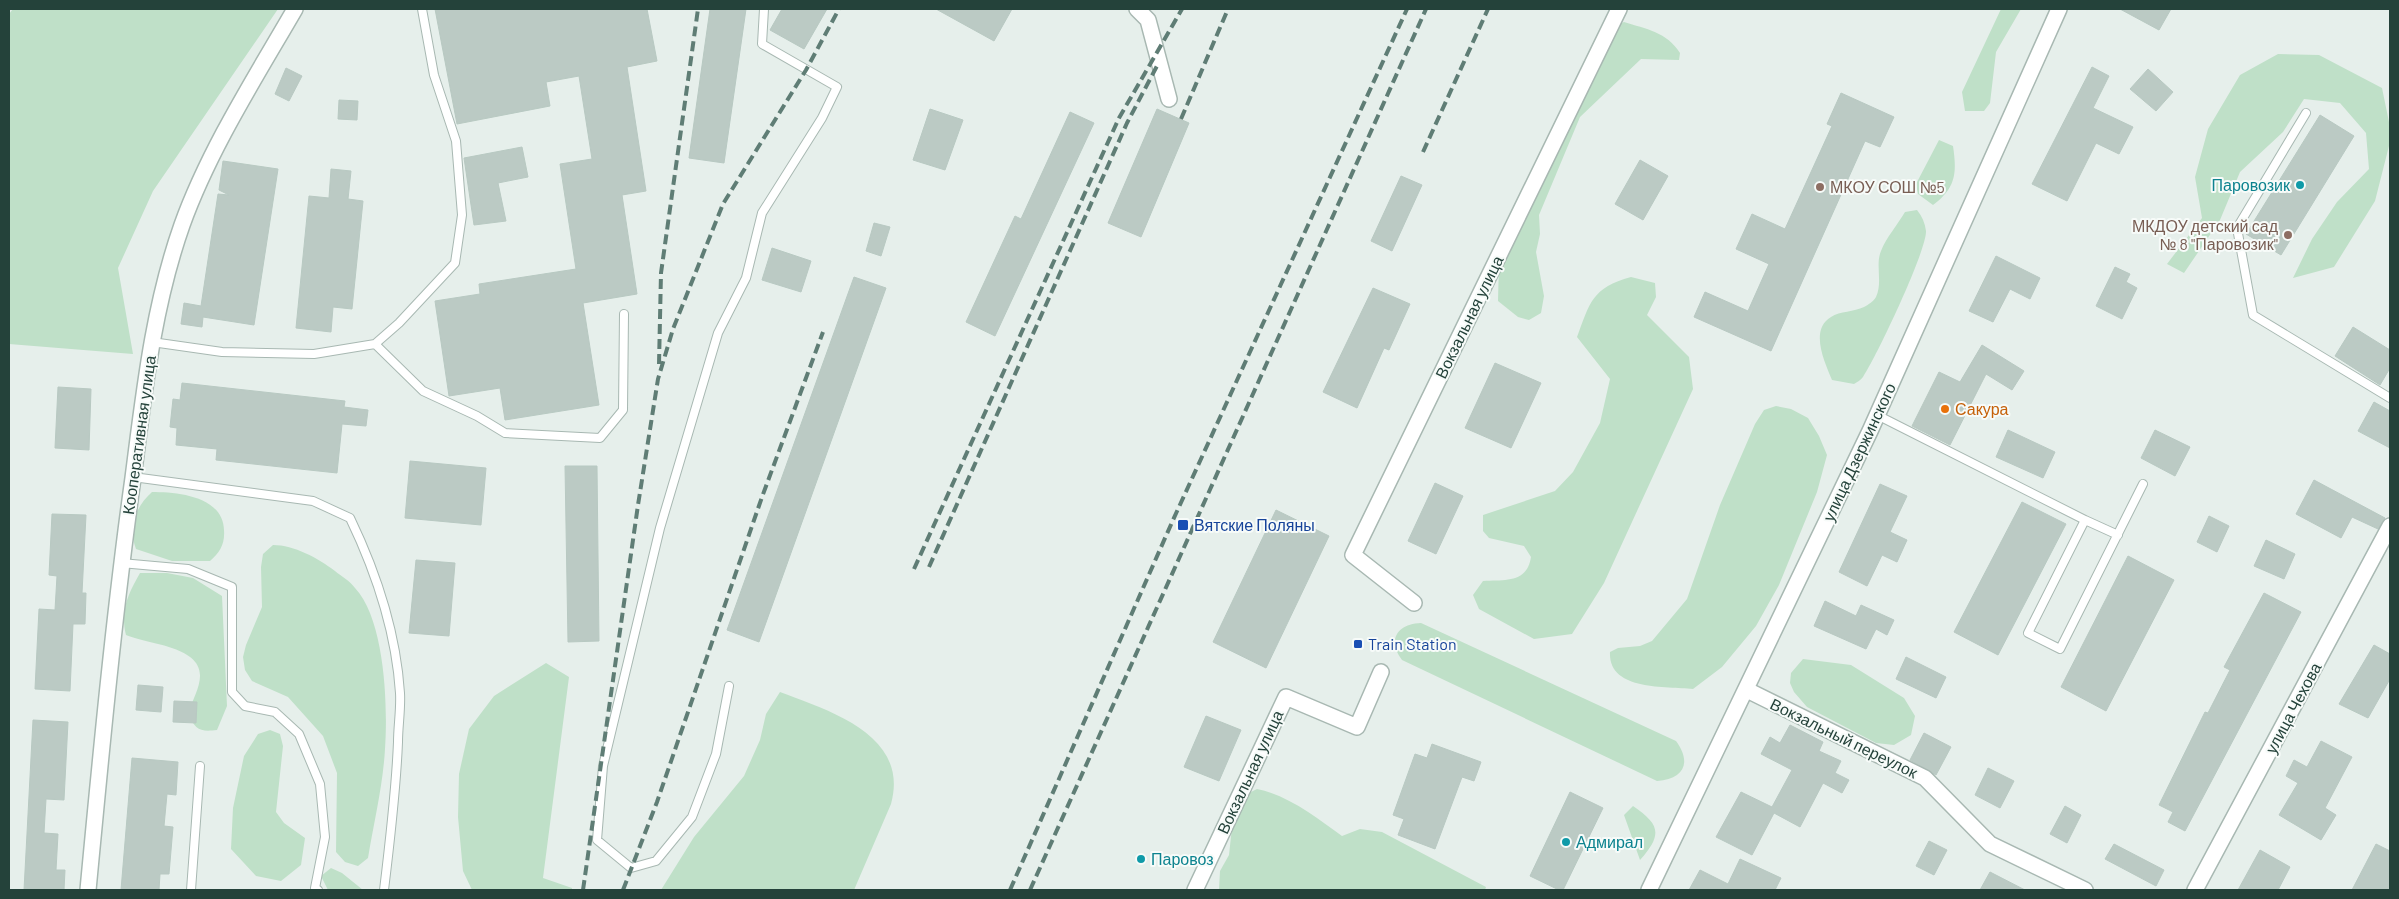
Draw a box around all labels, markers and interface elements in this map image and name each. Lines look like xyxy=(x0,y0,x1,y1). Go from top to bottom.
place label: Паровозик xyxy=(2211,175,2291,194)
place label: МКОУ СОШ №5 xyxy=(1830,177,1945,196)
marker: Паровозик xyxy=(2294,179,2306,191)
marker: МКОУ СОШ №5 xyxy=(1814,181,1826,193)
place label: МКДОУ детский сад № 8 "Паровозик" xyxy=(2132,216,2279,253)
marker: МКДОУ детский сад № 8 "Паровозик" xyxy=(2282,229,2294,241)
street label: Вокзальная улица xyxy=(1431,252,1507,381)
street label: Кооперативная улица xyxy=(118,354,159,516)
street label: улица Дзержинского xyxy=(1818,380,1899,524)
place label: Сакура xyxy=(1955,399,2009,418)
marker: Сакура xyxy=(1939,403,1951,415)
place label: Вятские Поляны xyxy=(1194,515,1315,534)
marker: Вятские Поляны xyxy=(1176,518,1190,532)
place label: Train Station xyxy=(1368,634,1457,653)
marker: Train Station xyxy=(1352,638,1364,650)
street label: улица Чехова xyxy=(2261,659,2325,757)
street label: Вокзальный переулок xyxy=(1768,694,1922,782)
street label: Вокзальная улица xyxy=(1213,707,1287,837)
place label: Адмирал xyxy=(1576,832,1643,851)
marker: Адмирал xyxy=(1560,836,1572,848)
place label: Паровоз xyxy=(1151,849,1214,868)
marker: Паровоз xyxy=(1135,853,1147,865)

